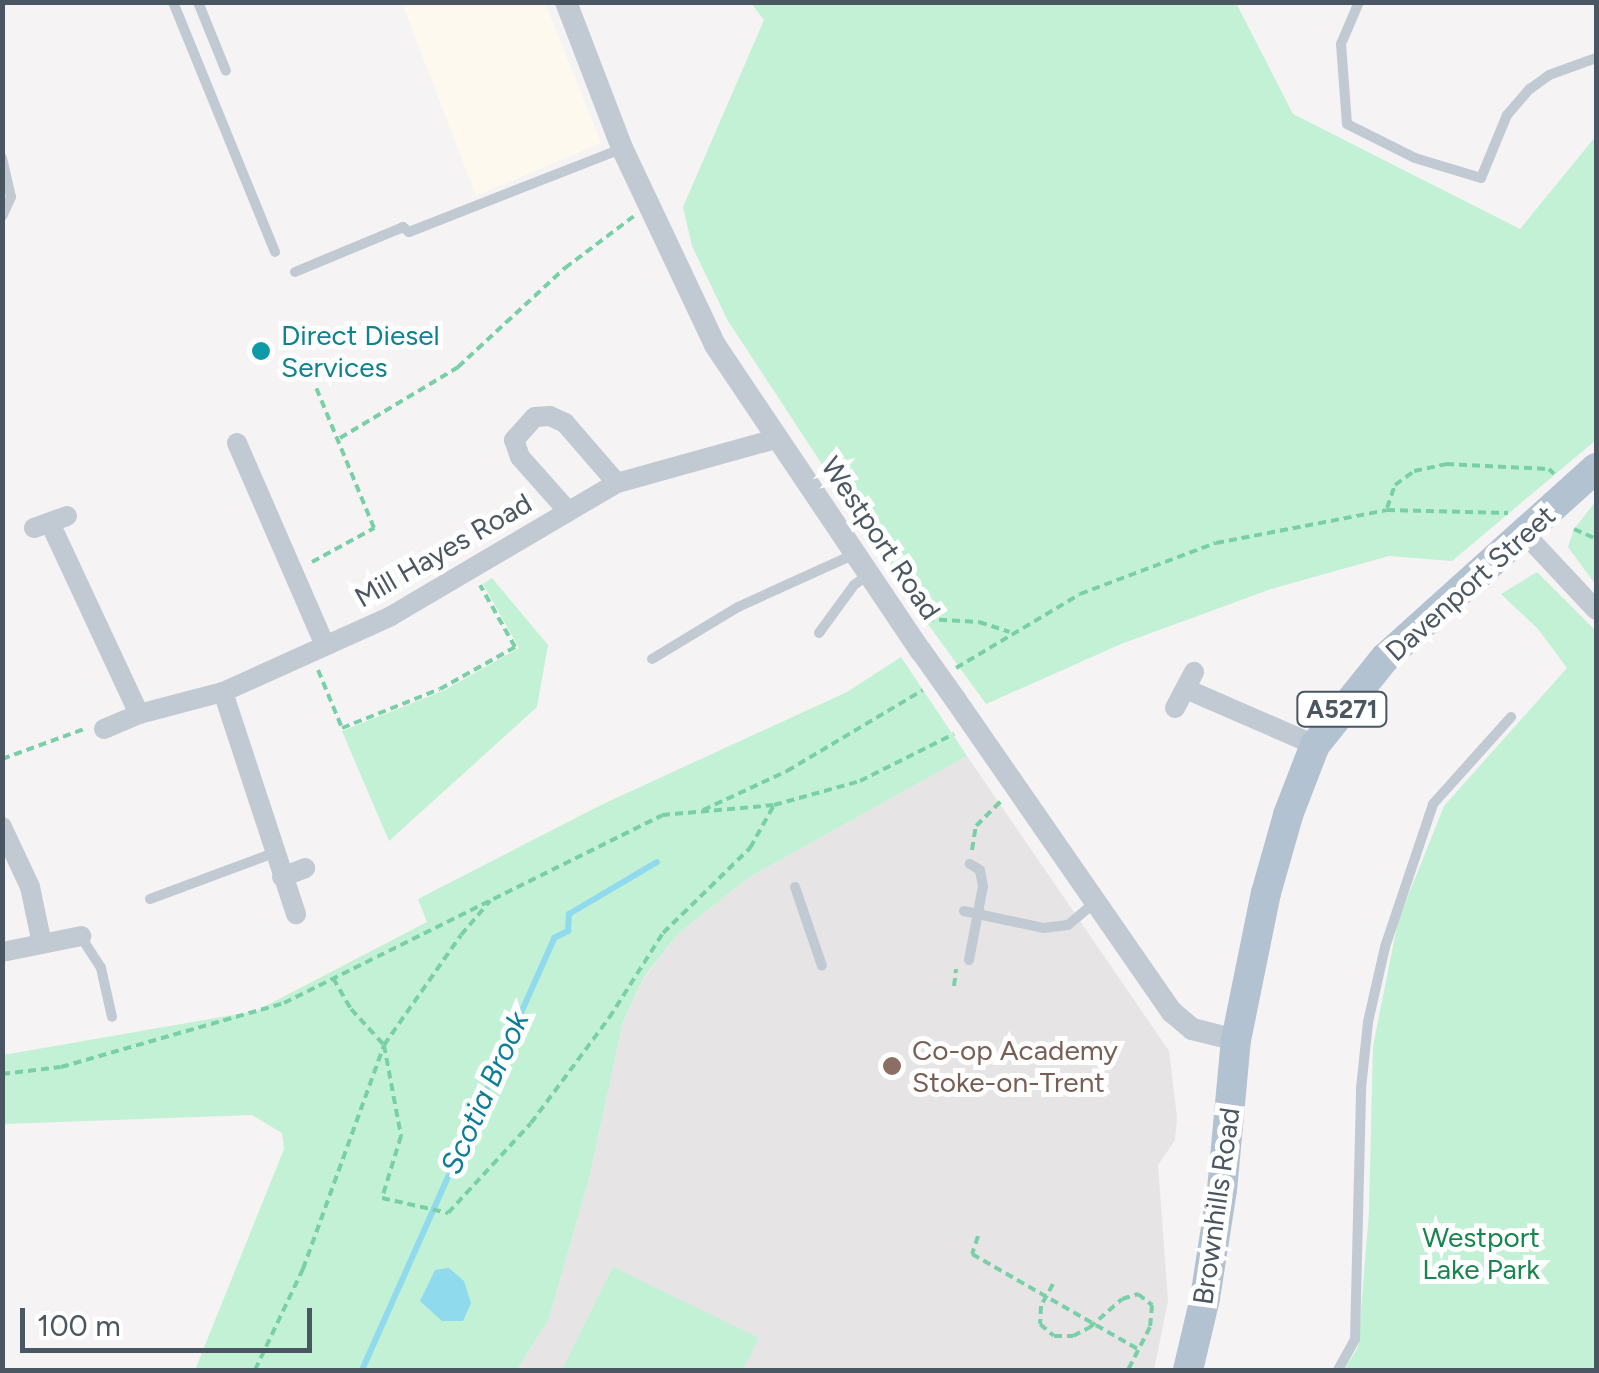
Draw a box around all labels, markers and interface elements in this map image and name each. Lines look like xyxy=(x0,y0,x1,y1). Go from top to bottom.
place label: Direct Diesel Services xyxy=(281,318,440,384)
marker: Direct Diesel Services xyxy=(250,340,272,362)
street label: Westport Road xyxy=(814,450,948,626)
street label: Mill Hayes Road xyxy=(349,486,537,614)
street label: Davenport Street xyxy=(1378,498,1562,668)
road number: A5271 xyxy=(1294,689,1390,729)
water label: Scotia Brook xyxy=(433,1006,537,1180)
place label: Co-op Academy Stoke-on-Trent xyxy=(912,1033,1118,1099)
marker: Co-op Academy Stoke-on-Trent xyxy=(881,1055,903,1077)
street label: Brownhills Road xyxy=(1186,1105,1246,1307)
park label: Westport Lake Park xyxy=(1422,1220,1540,1286)
scale bar xyxy=(25,1288,318,1350)
text: 100 m xyxy=(37,1307,121,1344)

